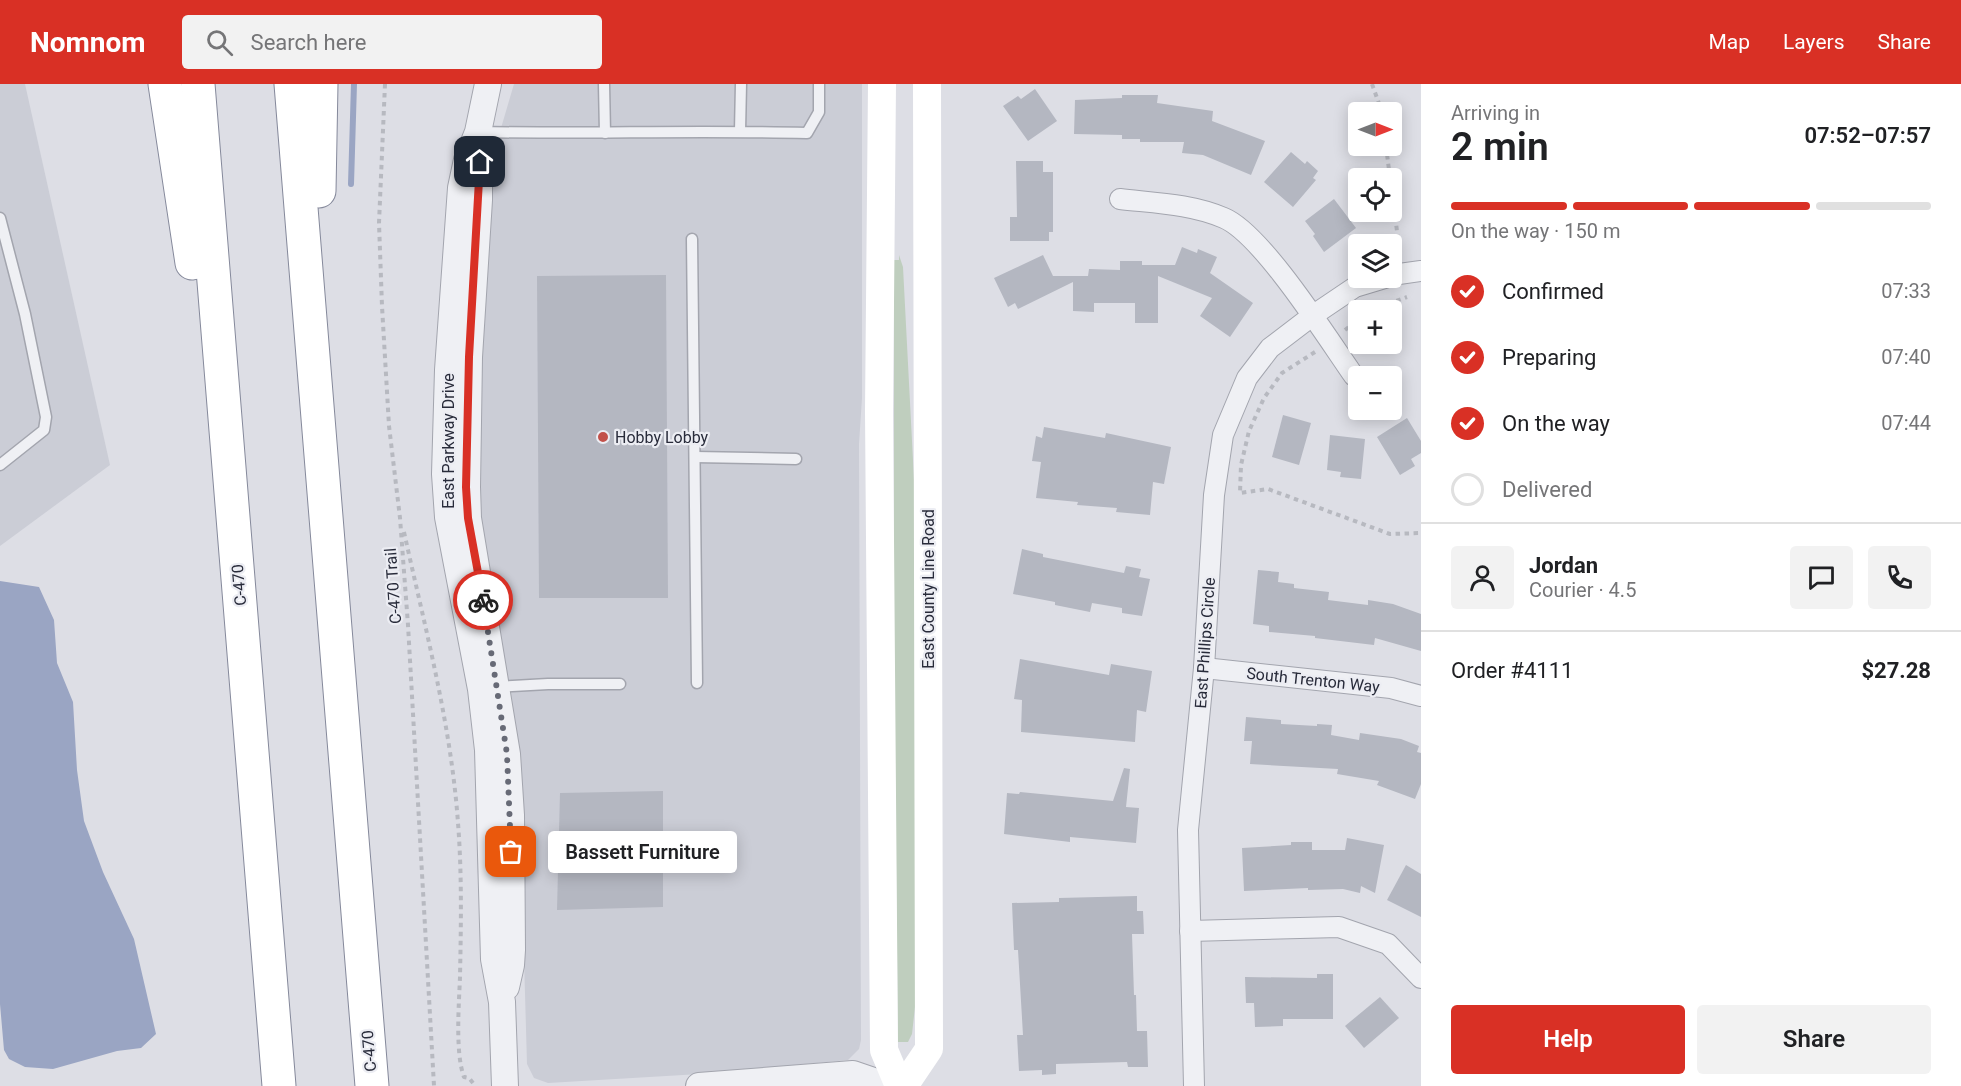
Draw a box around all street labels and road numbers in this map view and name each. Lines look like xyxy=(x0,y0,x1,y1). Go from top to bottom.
street label: East Parkway Drive xyxy=(439,373,458,509)
street label: East County Line Road xyxy=(919,509,938,669)
street label: C-470 Trail xyxy=(381,547,405,625)
street label: C-470 xyxy=(228,563,250,607)
street label: East Phillips Circle xyxy=(1191,577,1219,709)
street label: South Trenton Way xyxy=(1245,664,1381,696)
street label: C-470 xyxy=(358,1029,380,1073)

